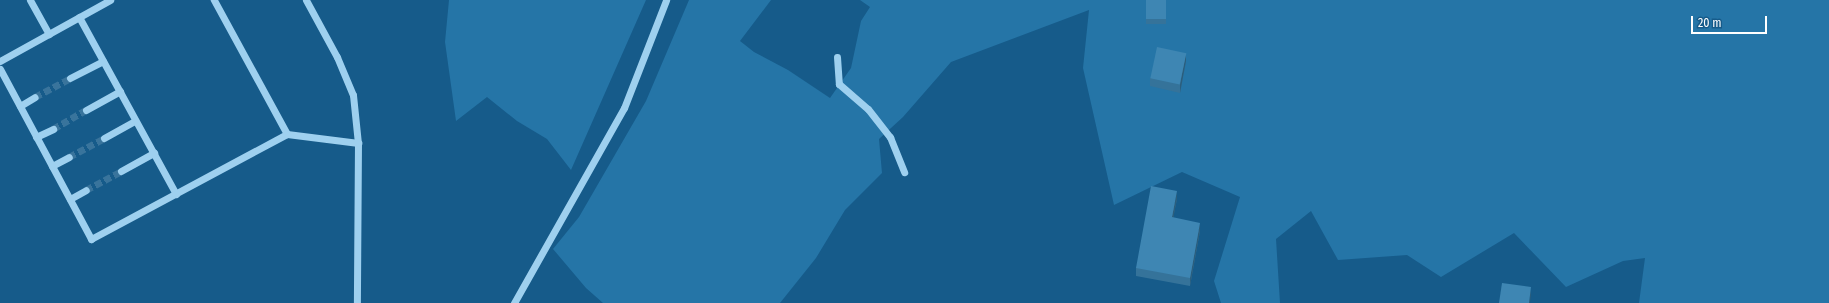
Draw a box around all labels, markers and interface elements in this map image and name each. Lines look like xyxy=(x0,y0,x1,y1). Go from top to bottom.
scale bar xyxy=(1693,8,1769,34)
text: 20 m xyxy=(1698,16,1722,30)

